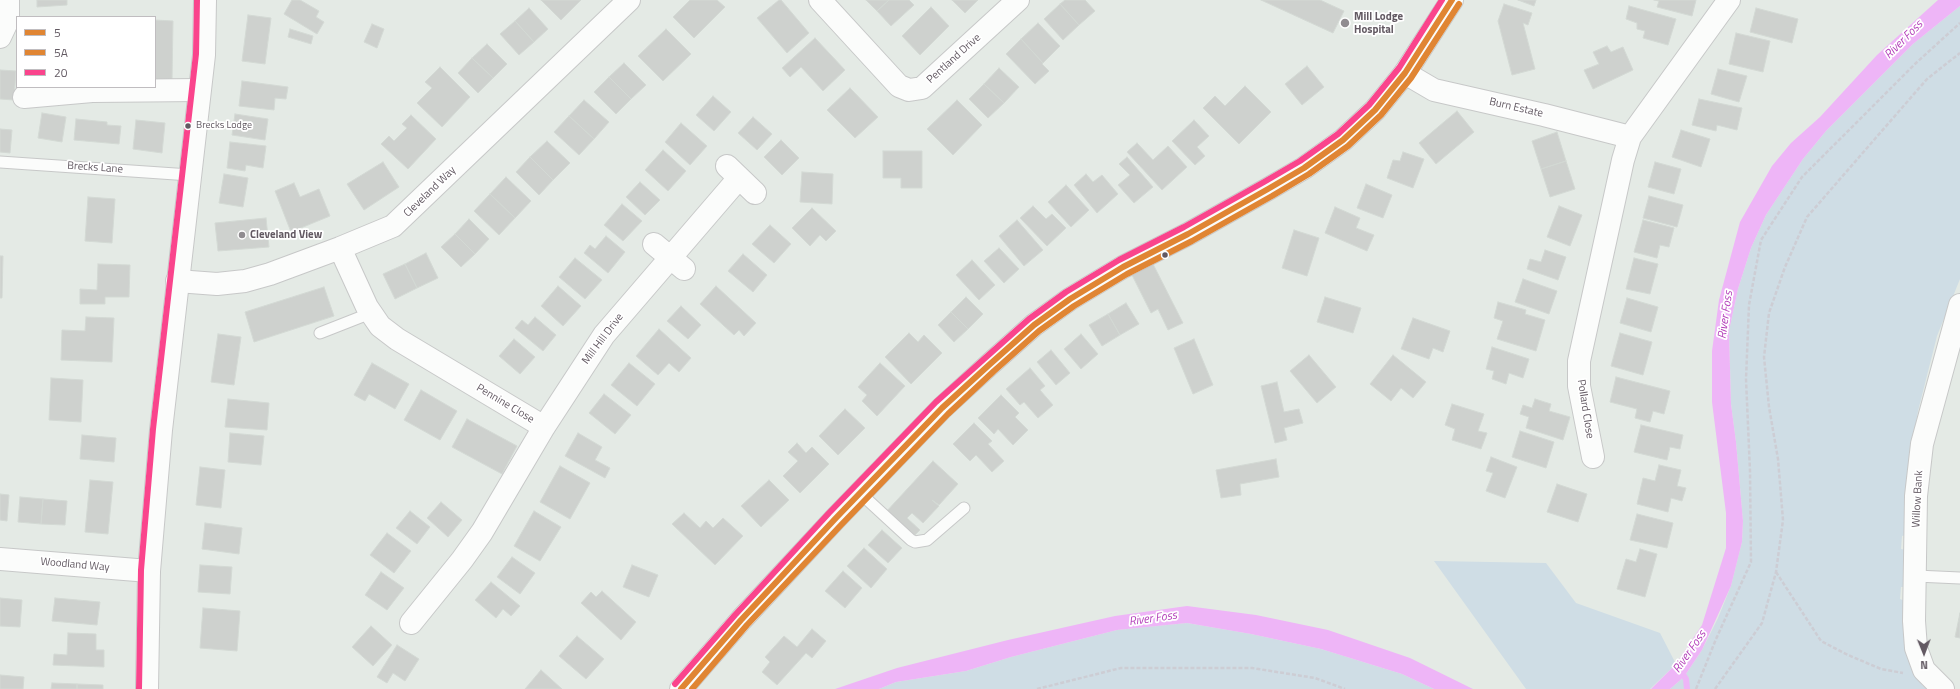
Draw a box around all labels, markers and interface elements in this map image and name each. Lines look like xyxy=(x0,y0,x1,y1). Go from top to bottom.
place label: Mill Lodge Hospital xyxy=(1354,10,1403,36)
legend xyxy=(16,16,156,88)
marker: Mill Lodge Hospital xyxy=(1339,17,1351,29)
water label: River Foss xyxy=(1882,18,1926,62)
text: 5 xyxy=(54,23,61,42)
street label: Pentland Drive xyxy=(924,31,984,87)
text: 5A xyxy=(54,43,68,62)
text: 20 xyxy=(54,63,67,82)
street label: Burn Estate xyxy=(1488,95,1544,121)
place label: Brecks Lodge xyxy=(196,120,252,132)
marker: Brecks Lodge xyxy=(183,121,193,131)
street label: Brecks Lane xyxy=(67,159,123,177)
street label: Cleveland Way xyxy=(401,164,459,220)
place label: Cleveland View xyxy=(250,228,322,242)
marker: Cleveland View xyxy=(237,230,247,240)
unlabelled marker xyxy=(1160,250,1170,260)
water label: River Foss xyxy=(1716,290,1736,340)
street label: Mill Hill Drive xyxy=(580,311,626,367)
street label: Pollard Close xyxy=(1574,378,1596,440)
street label: Pennine Close xyxy=(474,382,536,426)
street label: Willow Bank xyxy=(1910,470,1926,528)
street label: Woodland Way xyxy=(40,555,110,575)
water label: River Foss xyxy=(1128,609,1178,629)
water label: River Foss xyxy=(1670,628,1710,676)
north arrow xyxy=(1904,633,1944,673)
text: N xyxy=(1920,657,1928,673)

